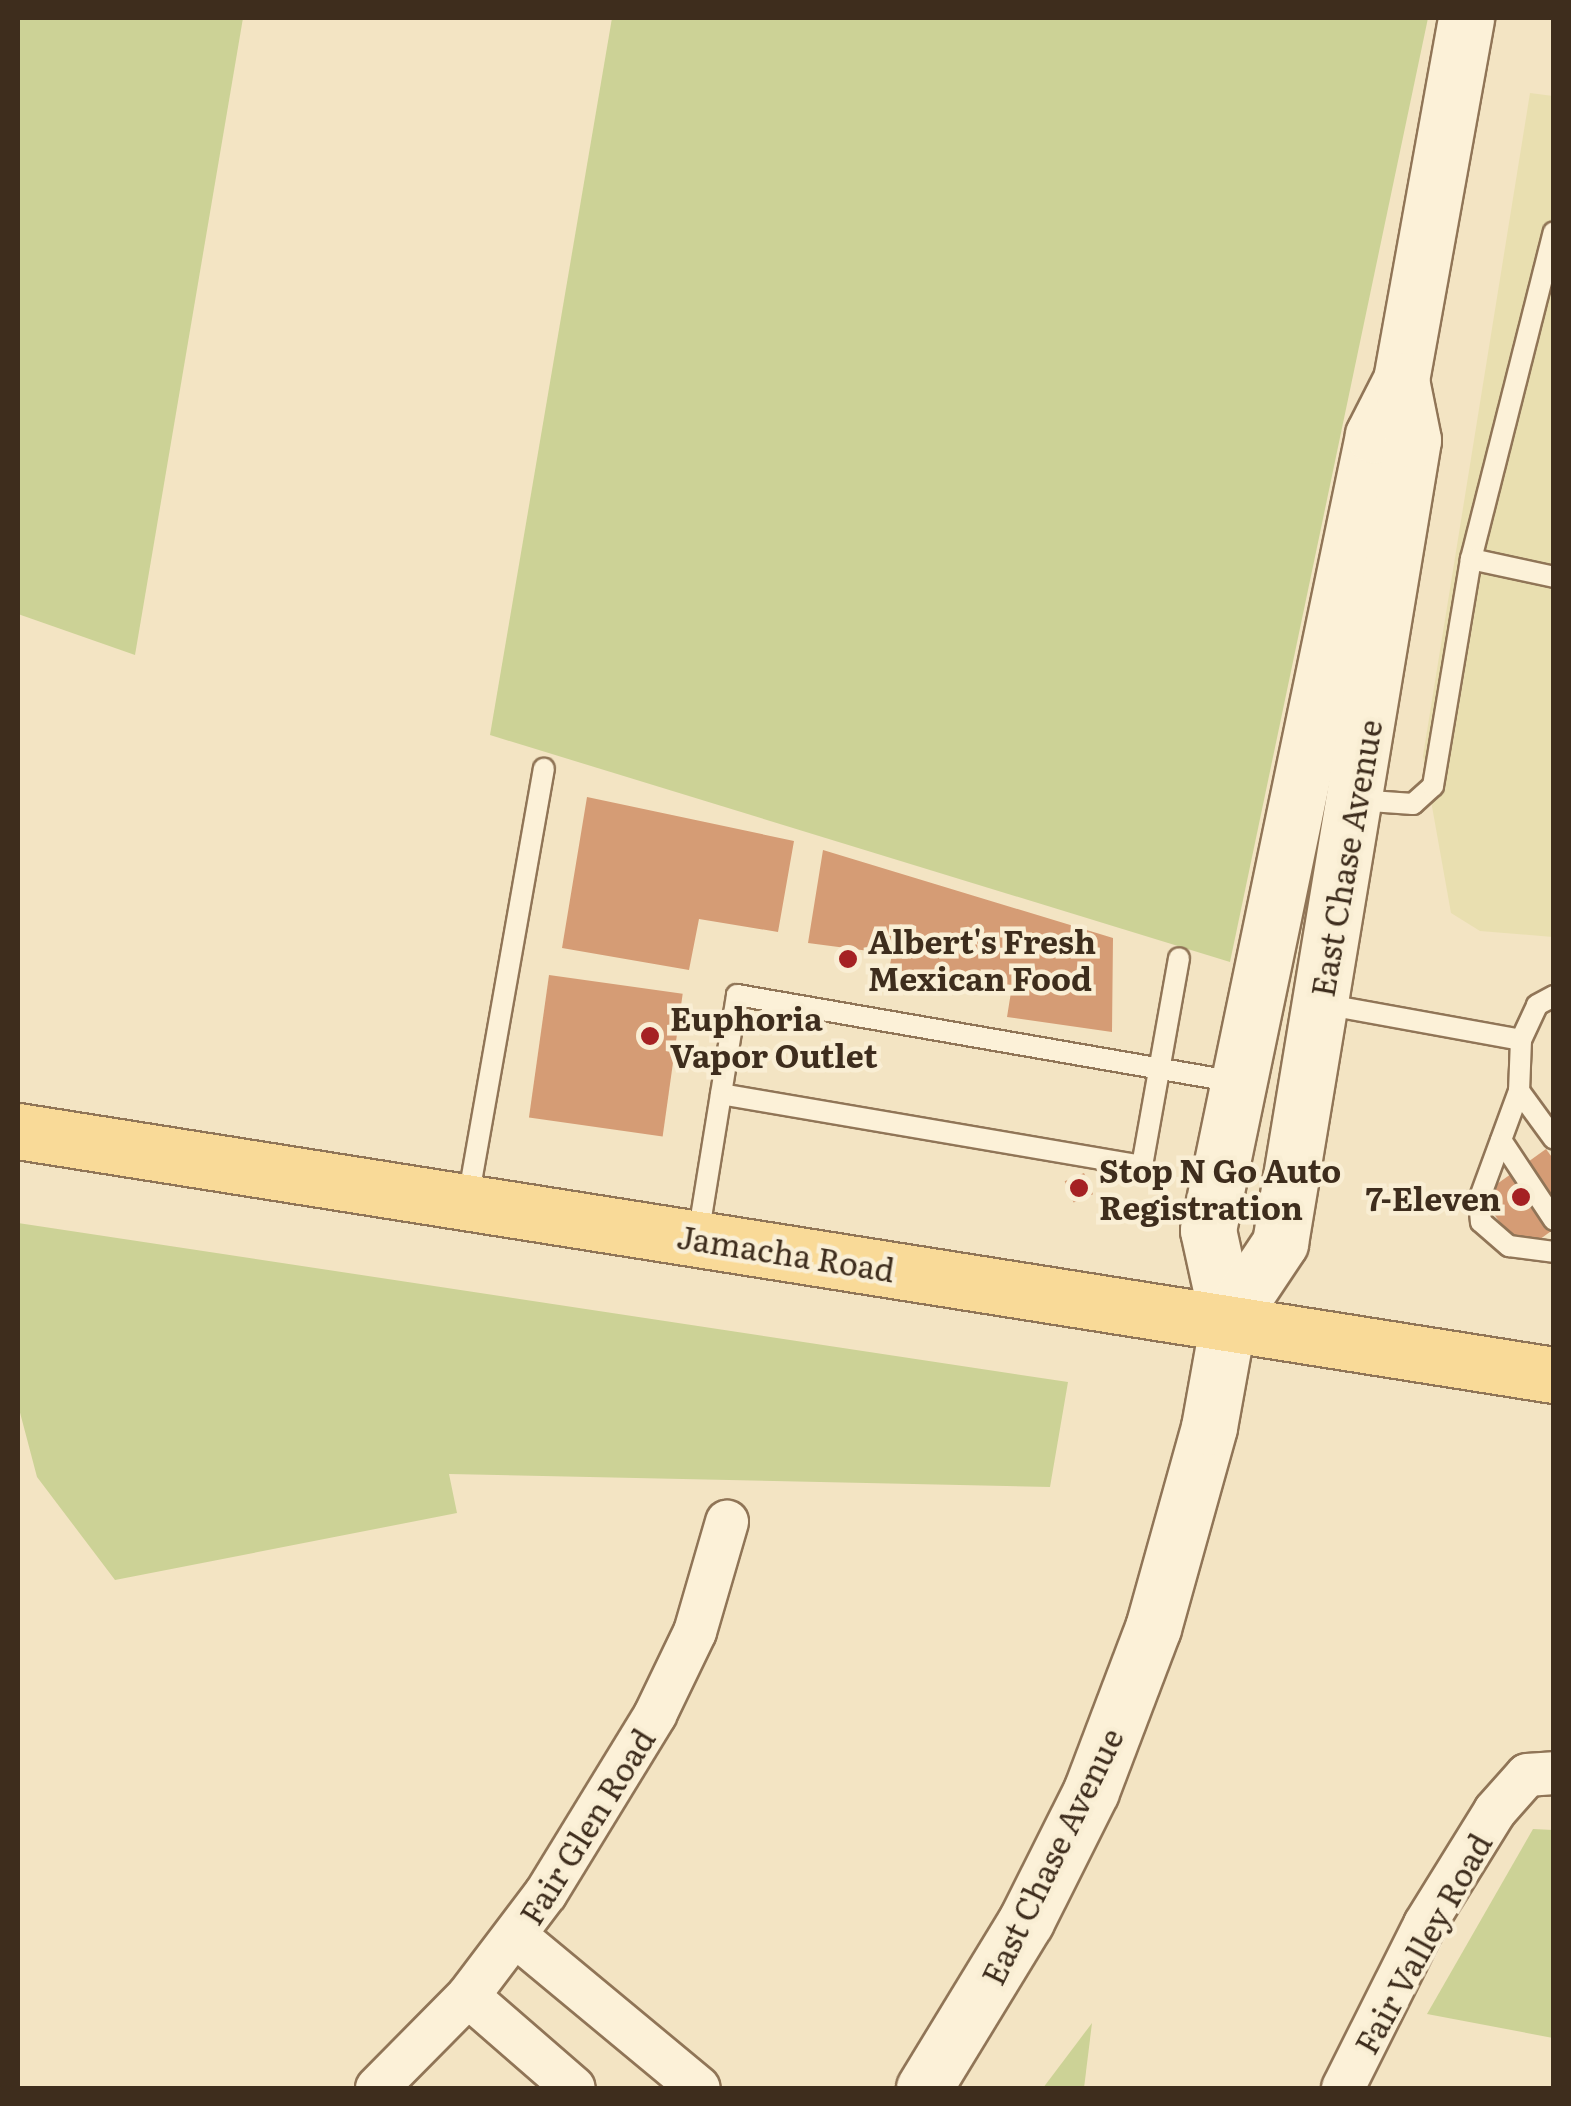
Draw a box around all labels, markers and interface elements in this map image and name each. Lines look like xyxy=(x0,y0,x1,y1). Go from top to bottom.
street label: East Chase Avenue xyxy=(1302,716,1388,1000)
place label: Albert's Fresh Mexican Food xyxy=(868,922,1096,997)
marker: Albert's Fresh Mexican Food xyxy=(837,948,859,970)
place label: Euphoria Vapor Outlet xyxy=(670,999,878,1074)
marker: Euphoria Vapor Outlet xyxy=(639,1025,661,1047)
place label: Stop N Go Auto Registration xyxy=(1099,1151,1341,1226)
marker: Stop N Go Auto Registration xyxy=(1068,1177,1090,1199)
place label: 7-Eleven xyxy=(1365,1178,1501,1216)
marker: 7-Eleven xyxy=(1510,1186,1532,1208)
street label: Jamacha Road xyxy=(674,1216,898,1288)
street label: Fair Glen Road xyxy=(510,1721,662,1931)
street label: East Chase Avenue xyxy=(972,1721,1130,1991)
street label: Fair Valley Road xyxy=(1346,1826,1498,2060)

